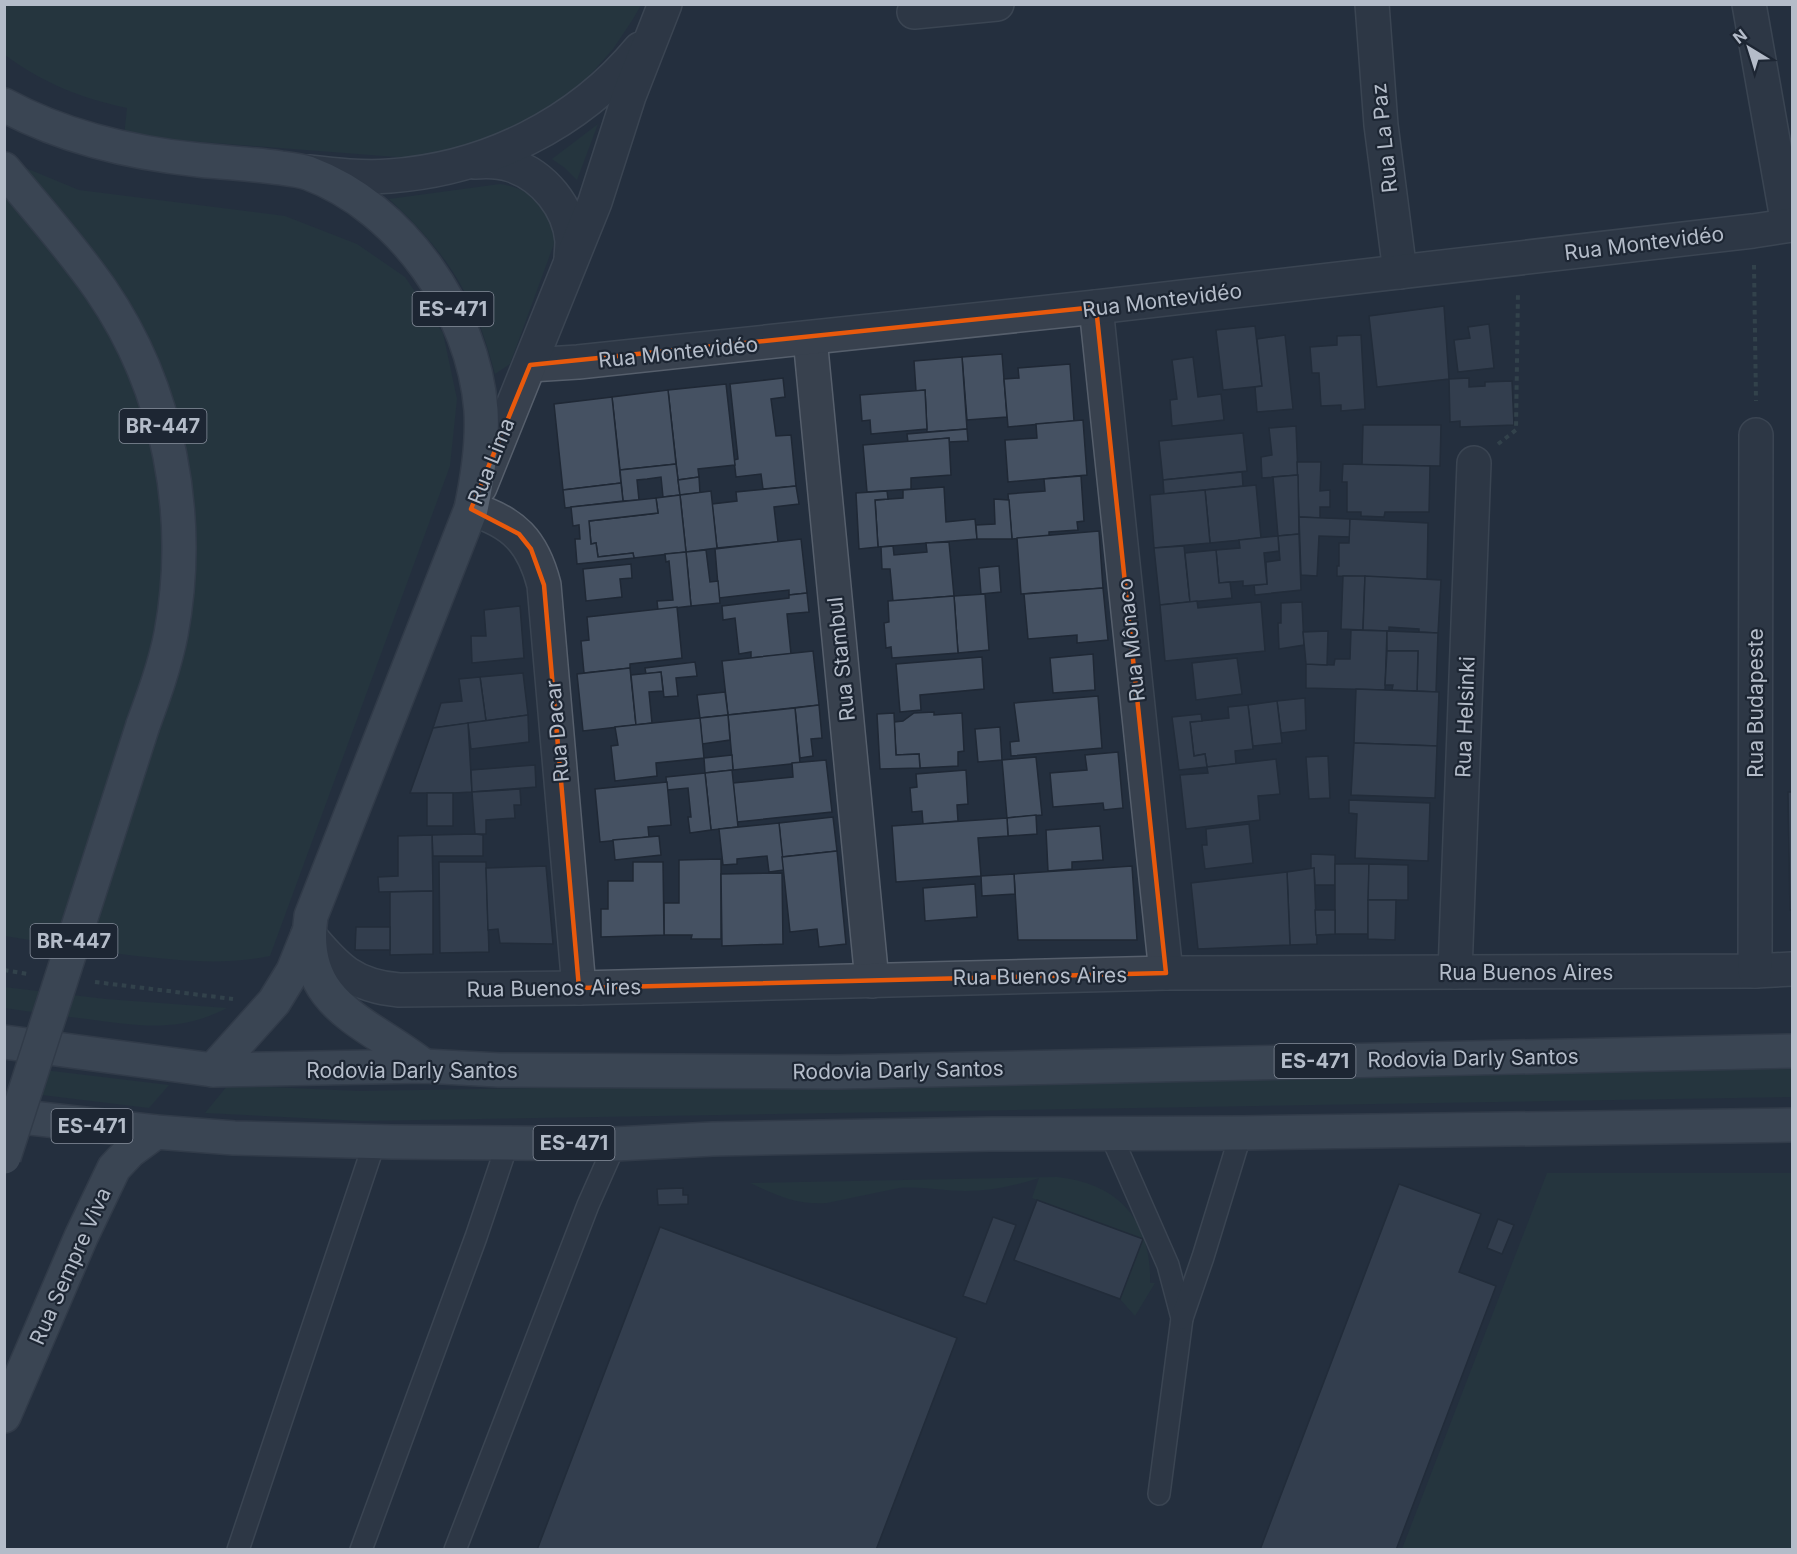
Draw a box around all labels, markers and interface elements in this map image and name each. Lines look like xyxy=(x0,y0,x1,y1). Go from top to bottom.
north arrow xyxy=(1719,18,1779,78)
text: N xyxy=(1729,25,1751,48)
street label: Rua La Paz xyxy=(1366,82,1402,194)
street label: Rua Montevidéo xyxy=(1563,221,1725,265)
street label: Rua Montevidéo xyxy=(1081,278,1243,322)
road number: ES-471 xyxy=(412,292,494,326)
street label: Rua Montevidéo xyxy=(597,331,759,373)
road number: BR-447 xyxy=(120,409,207,443)
street label: Rua Lima xyxy=(462,414,520,508)
street label: Rua Mônaco xyxy=(1112,577,1150,703)
street label: Rua Stambul xyxy=(822,596,860,722)
street label: Rua Budapeste xyxy=(1743,628,1768,778)
street label: Rua Helsinki xyxy=(1450,656,1480,778)
street label: Rua Dacar xyxy=(540,679,574,783)
road number: BR-447 xyxy=(31,924,118,958)
street label: Rua Buenos Aires xyxy=(1439,960,1613,985)
street label: Rua Buenos Aires xyxy=(952,962,1128,990)
street label: Rua Buenos Aires xyxy=(466,974,642,1002)
road number: ES-471 xyxy=(1274,1044,1356,1078)
street label: Rodovia Darly Santos xyxy=(1367,1044,1579,1072)
street label: Rodovia Darly Santos xyxy=(792,1056,1004,1084)
street label: Rodovia Darly Santos xyxy=(306,1058,518,1083)
road number: ES-471 xyxy=(52,1109,132,1143)
road number: ES-471 xyxy=(534,1126,614,1160)
street label: Rua Sempre Viva xyxy=(24,1184,116,1348)

